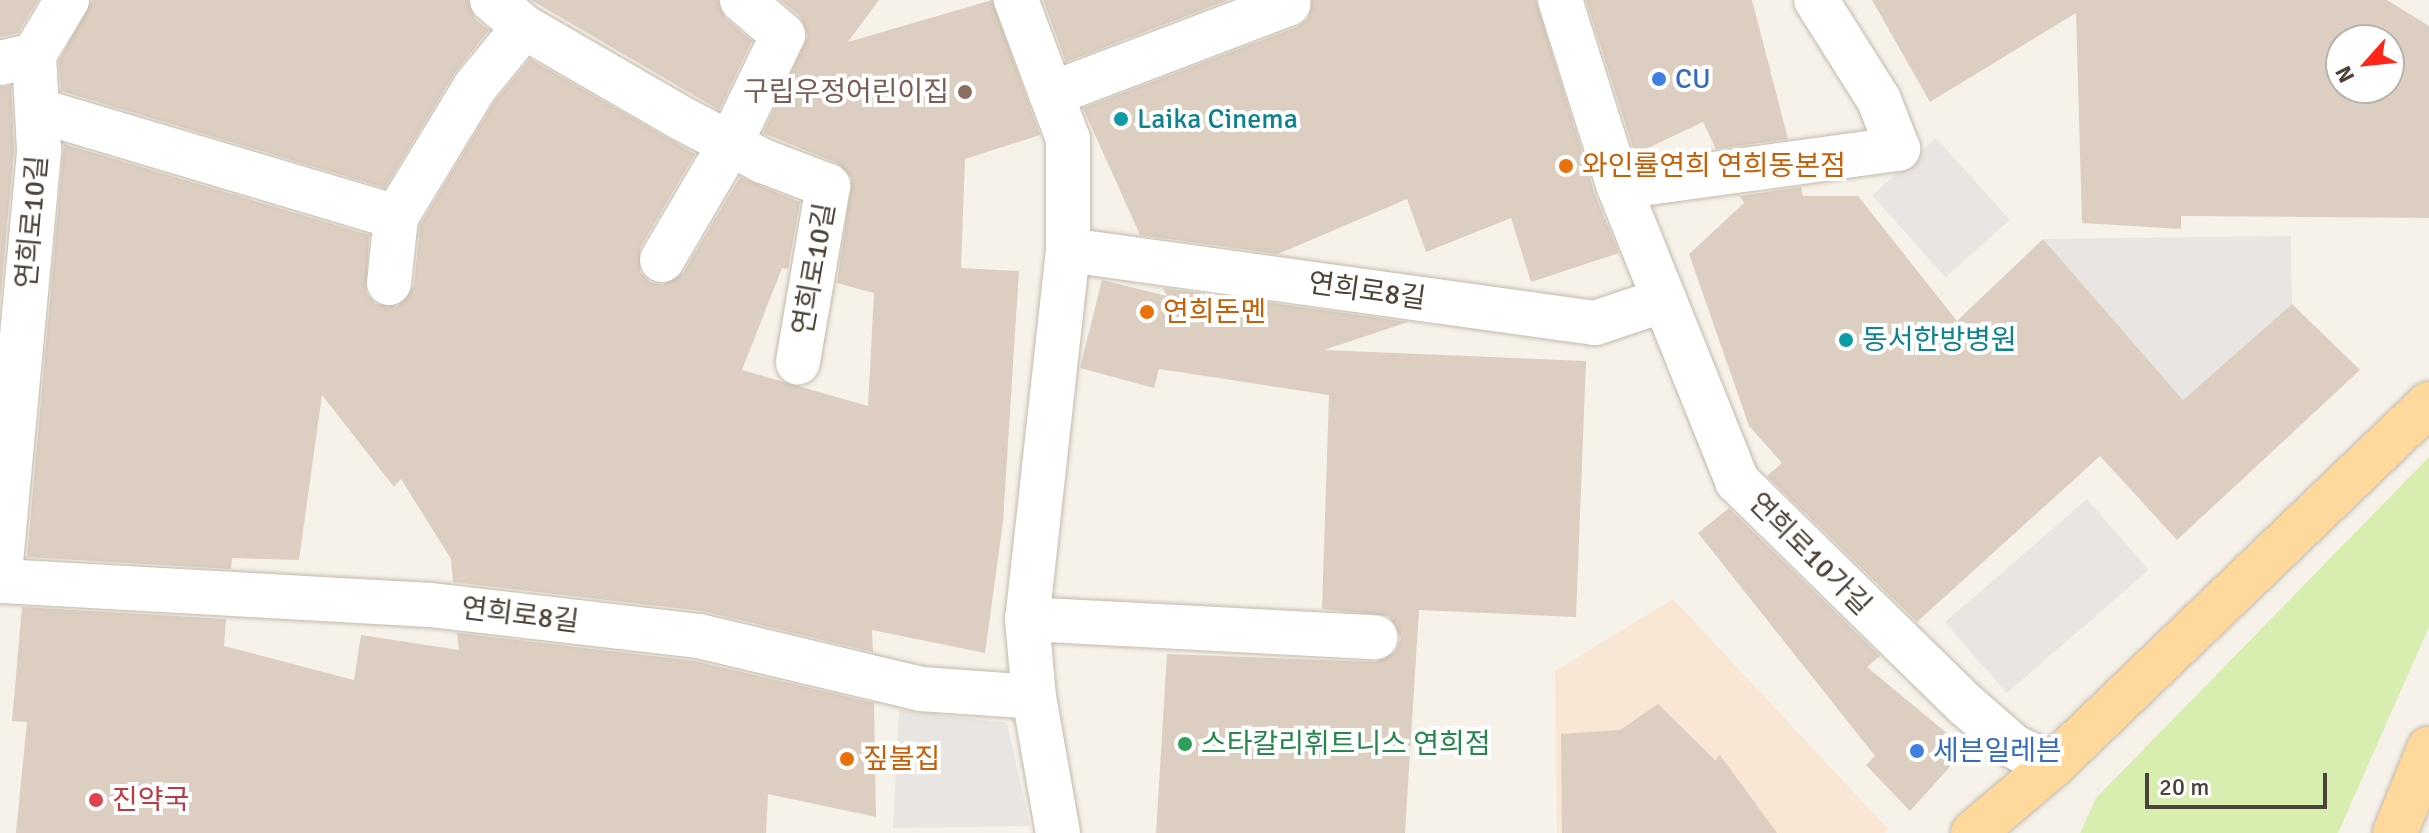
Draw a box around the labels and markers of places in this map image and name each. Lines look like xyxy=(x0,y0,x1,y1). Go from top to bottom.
place label: CU xyxy=(1675,62,1711,96)
marker: CU xyxy=(1650,70,1668,88)
place label: 구립우정어린이집 xyxy=(743,75,949,109)
marker: 구립우정어린이집 xyxy=(956,83,974,101)
place label: Laika Cinema xyxy=(1137,102,1298,136)
marker: Laika Cinema xyxy=(1112,110,1130,128)
place label: 와인률연희 연희동본점 xyxy=(1582,149,1846,183)
marker: 와인률연희 연희동본점 xyxy=(1557,157,1575,175)
place label: 연희돈멘 xyxy=(1163,295,1266,329)
marker: 연희돈멘 xyxy=(1138,303,1156,321)
place label: 동서한방병원 xyxy=(1862,323,2017,357)
marker: 동서한방병원 xyxy=(1837,331,1855,349)
place label: 스타칼리휘트니스 연희점 xyxy=(1201,727,1491,761)
place label: 세븐일레븐 xyxy=(1933,734,2062,768)
marker: 스타칼리휘트니스 연희점 xyxy=(1176,735,1194,753)
place label: 짚불집 xyxy=(863,742,940,776)
marker: 세븐일레븐 xyxy=(1908,742,1926,760)
marker: 짚불집 xyxy=(838,750,856,768)
place label: 진약국 xyxy=(112,783,189,817)
marker: 진약국 xyxy=(87,791,105,809)

